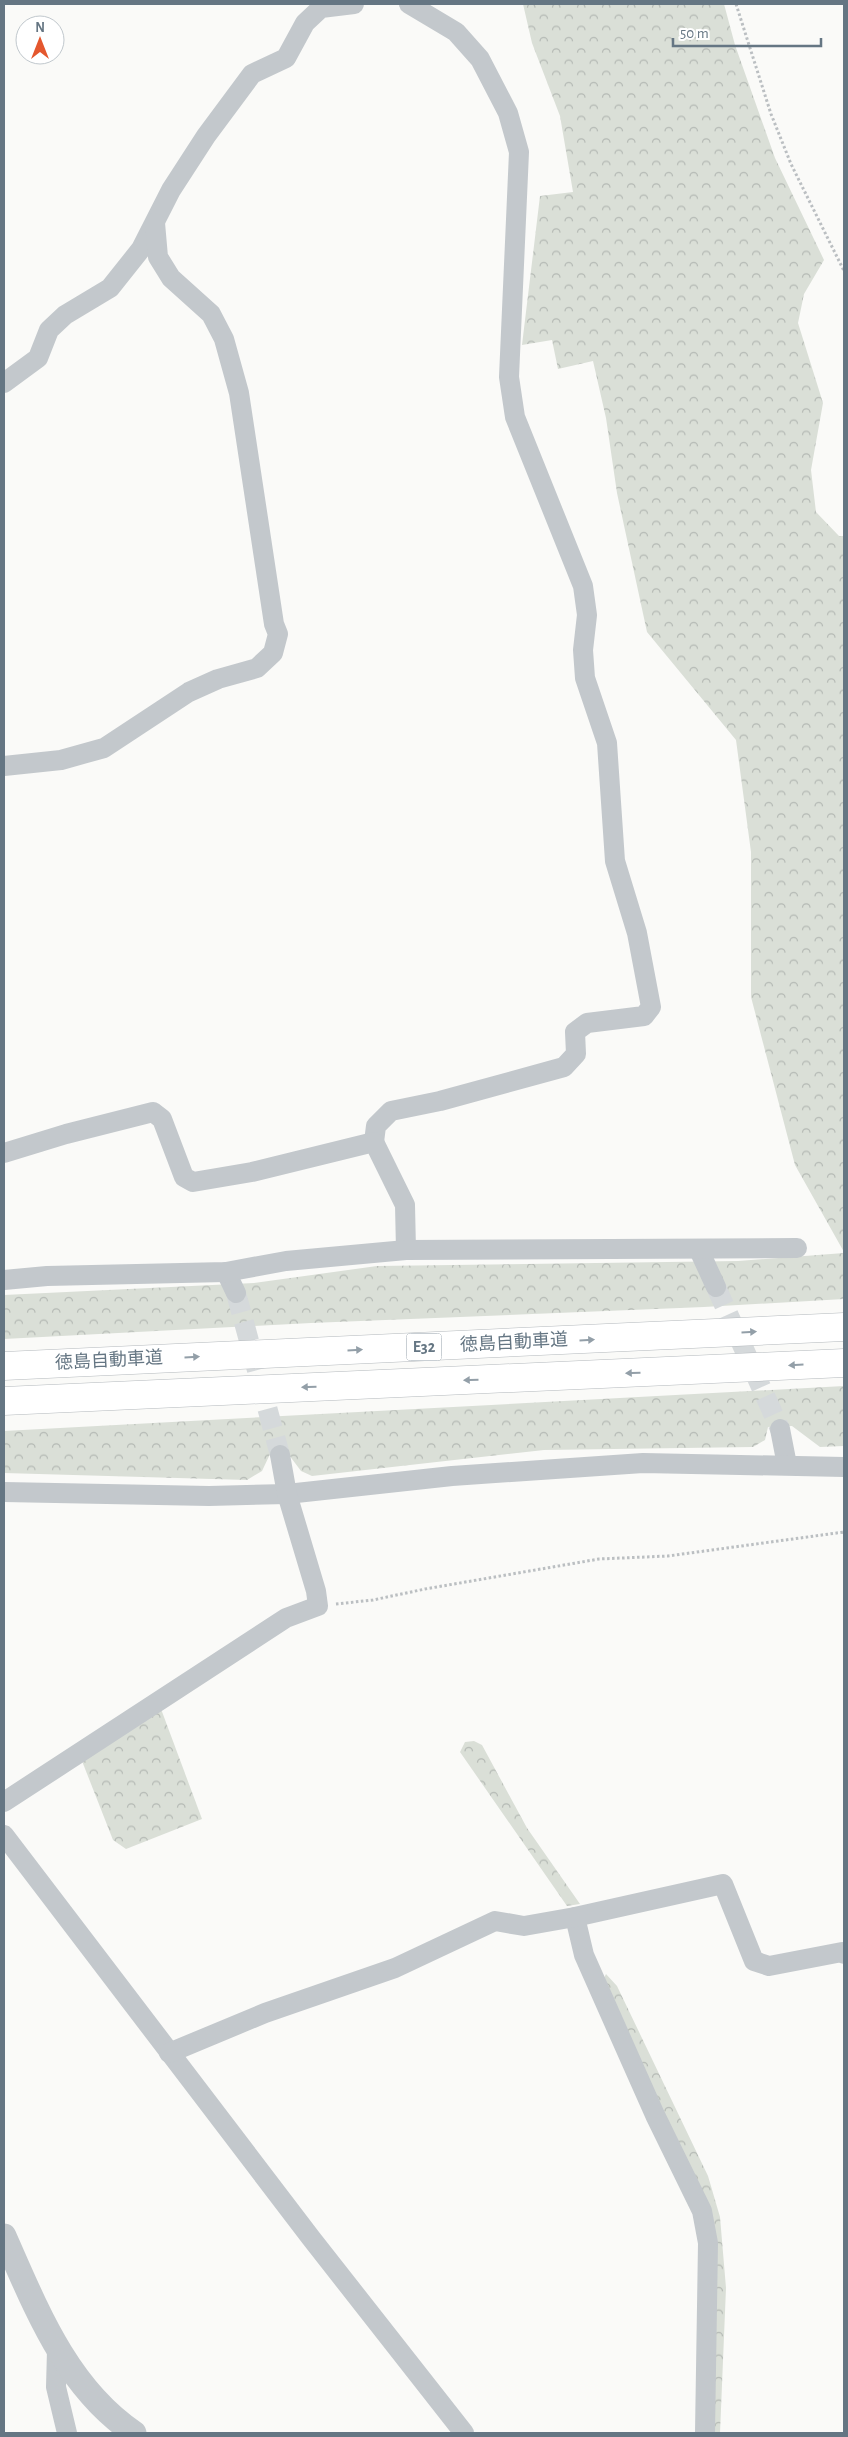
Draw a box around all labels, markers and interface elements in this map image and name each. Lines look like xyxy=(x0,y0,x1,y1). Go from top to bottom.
north arrow xyxy=(15,15,65,65)
scale bar xyxy=(673,15,820,47)
text: N xyxy=(35,21,45,35)
text: 50 m xyxy=(680,26,709,41)
one-way arrow xyxy=(741,1328,757,1336)
street label: 徳島自動車道 xyxy=(459,1329,568,1355)
road number: E32 xyxy=(406,1334,442,1360)
one-way arrow xyxy=(579,1335,595,1343)
one-way arrow xyxy=(347,1346,363,1354)
street label: 徳島自動車道 xyxy=(54,1347,163,1373)
one-way arrow xyxy=(185,1353,201,1361)
one-way arrow xyxy=(787,1362,803,1370)
one-way arrow xyxy=(625,1369,641,1377)
one-way arrow xyxy=(463,1377,479,1385)
one-way arrow xyxy=(300,1384,316,1392)

